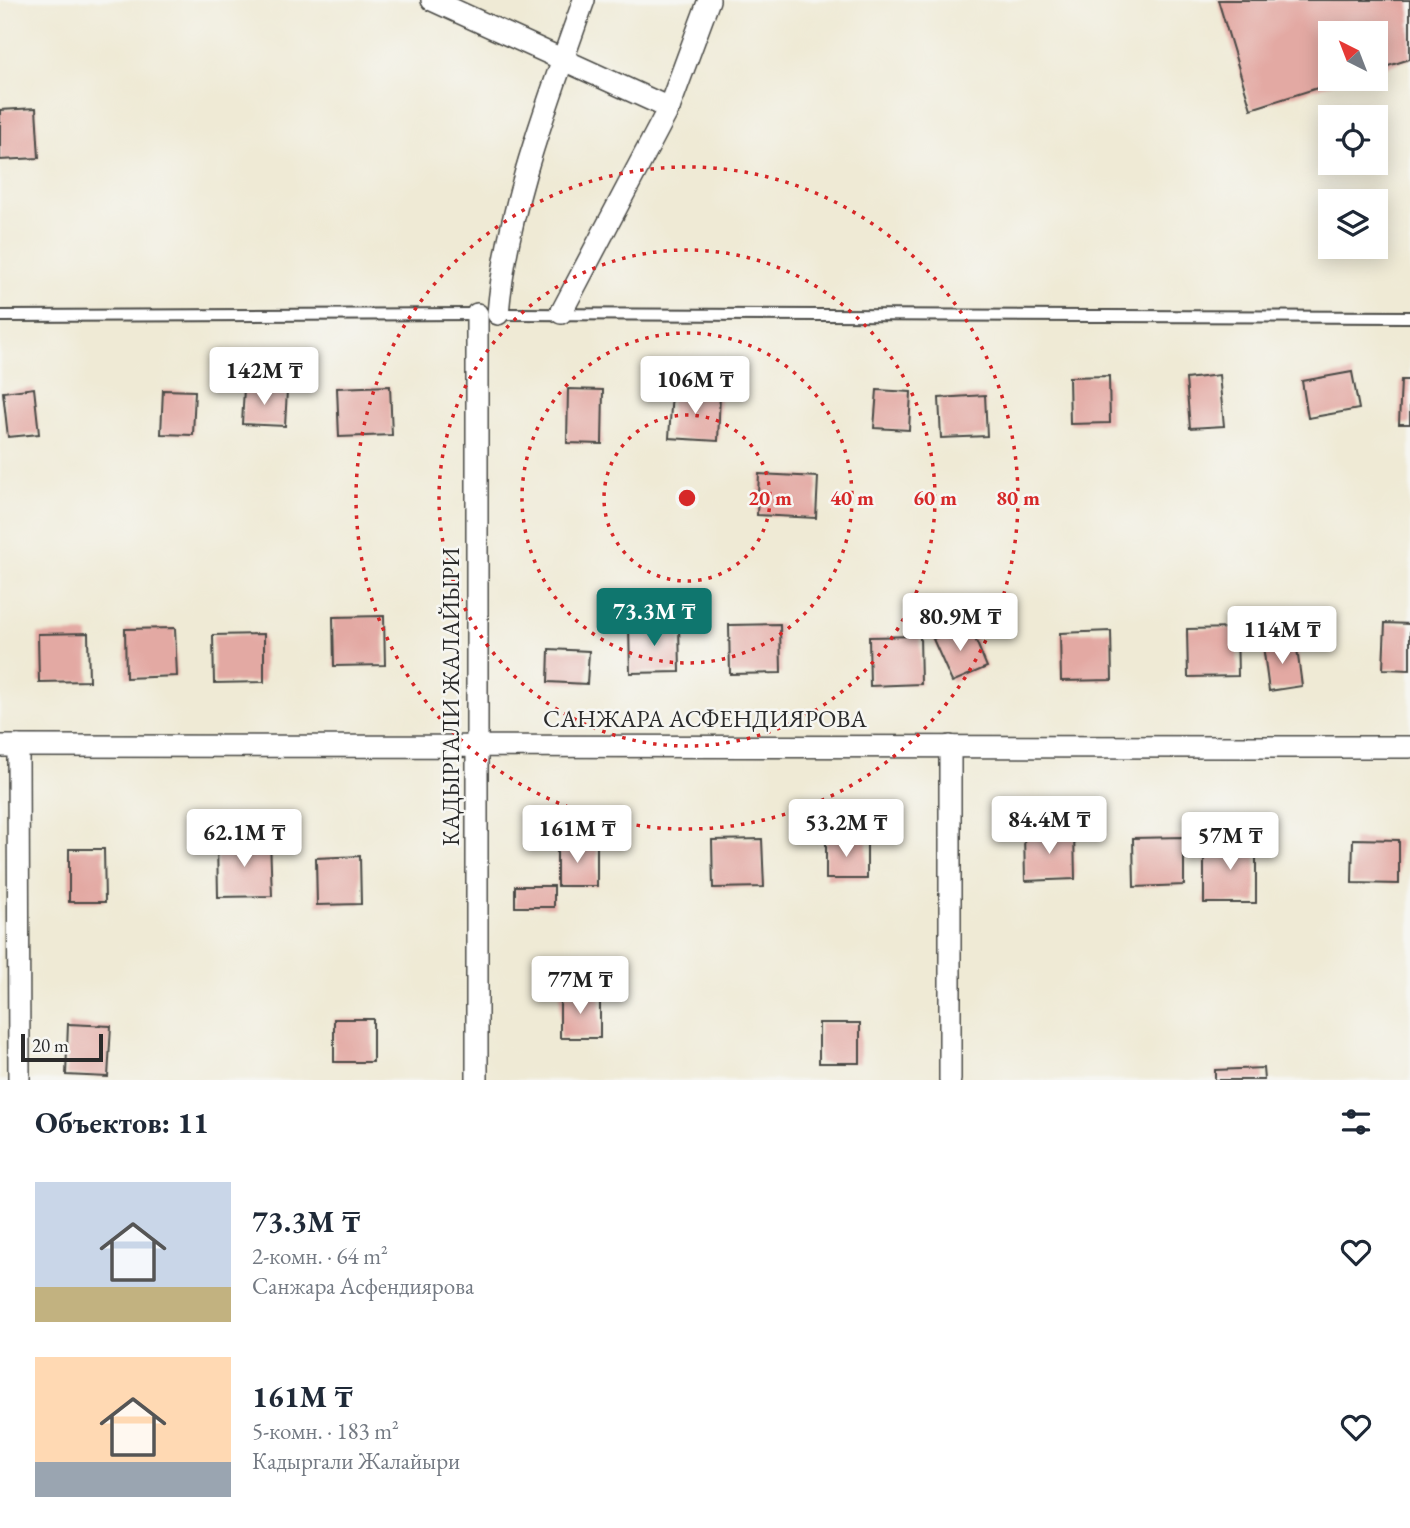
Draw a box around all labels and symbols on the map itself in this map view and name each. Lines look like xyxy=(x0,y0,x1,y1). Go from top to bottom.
north arrow xyxy=(1318,21,1388,91)
pin: 142M ₸ xyxy=(207,348,321,407)
pin: 106M ₸ xyxy=(638,356,752,416)
text: 20 m xyxy=(748,484,792,511)
text: 40 m xyxy=(830,484,874,511)
text: 60 m xyxy=(913,484,957,511)
text: 80 m xyxy=(996,484,1040,511)
centre of rings xyxy=(675,486,699,510)
street label: КАДЫРГАЛИ ЖАЛАЙЫРИ xyxy=(435,548,466,846)
pin: 73.3M ₸ xyxy=(589,588,719,648)
pin: 80.9M ₸ xyxy=(895,594,1025,653)
pin: 114M ₸ xyxy=(1225,606,1339,666)
street label: САНЖАРА АСФЕНДИЯРОВА xyxy=(543,703,867,734)
pin: 84.4M ₸ xyxy=(984,796,1114,856)
pin: 53.2M ₸ xyxy=(781,800,911,859)
pin: 161M ₸ xyxy=(520,806,634,865)
pin: 62.1M ₸ xyxy=(179,810,309,869)
pin: 57M ₸ xyxy=(1181,812,1279,872)
pin: 77M ₸ xyxy=(531,956,629,1016)
scale bar xyxy=(21,1031,103,1063)

